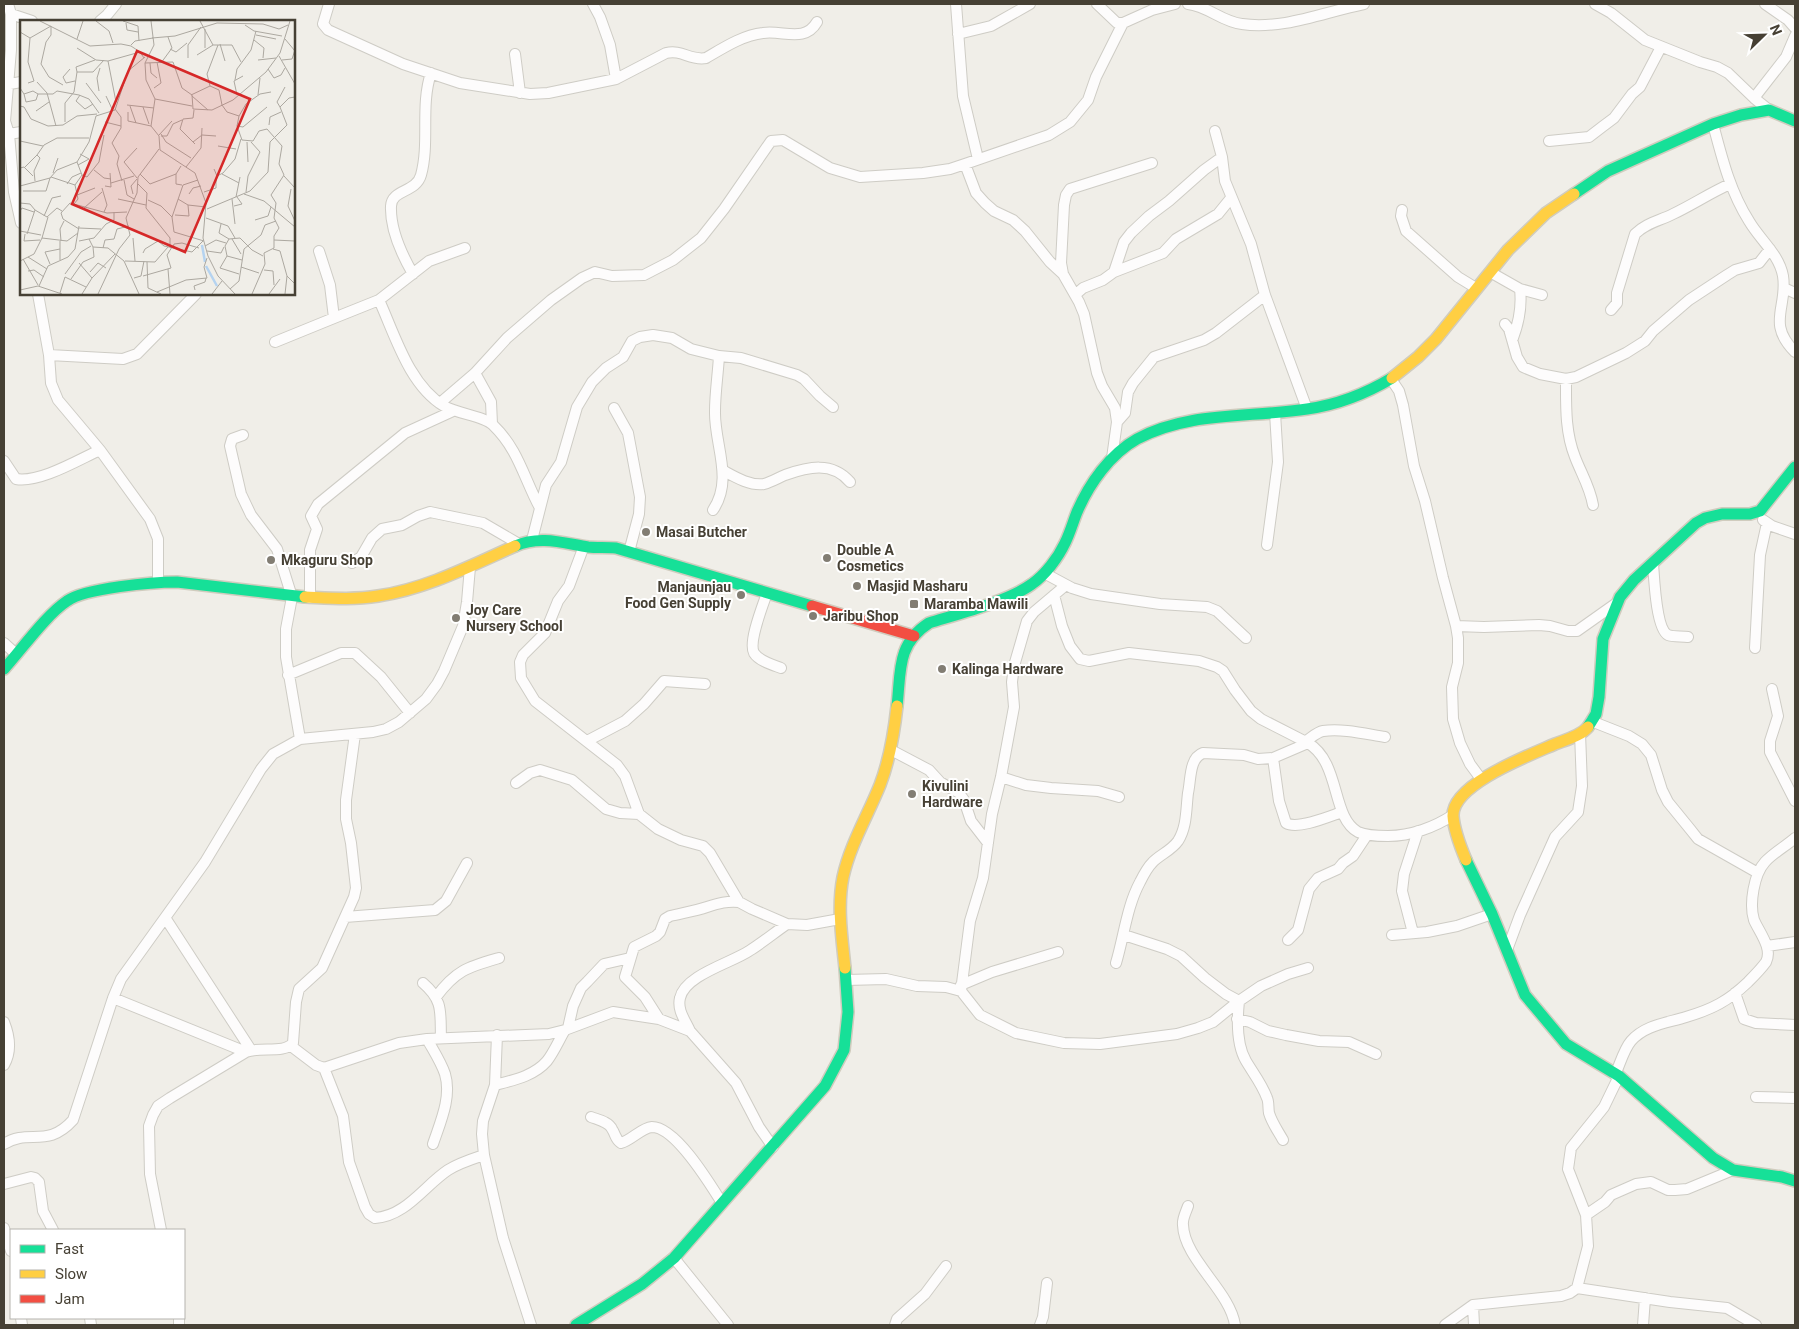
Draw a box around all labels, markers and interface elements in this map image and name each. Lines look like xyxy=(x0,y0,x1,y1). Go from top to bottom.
north arrow xyxy=(1739,10,1789,60)
inset map xyxy=(20,20,295,295)
text: N xyxy=(1767,22,1785,38)
place label: Masai Butcher xyxy=(656,524,747,540)
marker: Masai Butcher xyxy=(640,526,652,538)
place label: Double A Cosmetics xyxy=(837,542,904,574)
place label: Mkaguru Shop xyxy=(281,552,373,568)
marker: Double A Cosmetics xyxy=(821,552,833,564)
marker: Mkaguru Shop xyxy=(265,554,277,566)
place label: Masjid Masharu xyxy=(867,578,968,594)
place label: Manjaunjau Food Gen Supply xyxy=(625,579,732,611)
marker: Masjid Masharu xyxy=(851,580,863,592)
marker: Manjaunjau Food Gen Supply xyxy=(735,589,747,601)
place label: Maramba Mawili xyxy=(924,596,1028,612)
marker: Maramba Mawili xyxy=(908,598,920,610)
place label: Joy Care Nursery School xyxy=(466,602,563,634)
place label: Jaribu Shop xyxy=(823,608,899,624)
marker: Jaribu Shop xyxy=(807,610,819,622)
marker: Joy Care Nursery School xyxy=(450,612,462,624)
place label: Kalinga Hardware xyxy=(952,661,1064,677)
marker: Kalinga Hardware xyxy=(936,663,948,675)
place label: Kivulini Hardware xyxy=(922,778,983,810)
marker: Kivulini Hardware xyxy=(906,788,918,800)
legend xyxy=(10,1229,185,1319)
text: Fast xyxy=(55,1240,84,1258)
text: Slow xyxy=(55,1265,87,1283)
text: Jam xyxy=(55,1290,85,1308)

